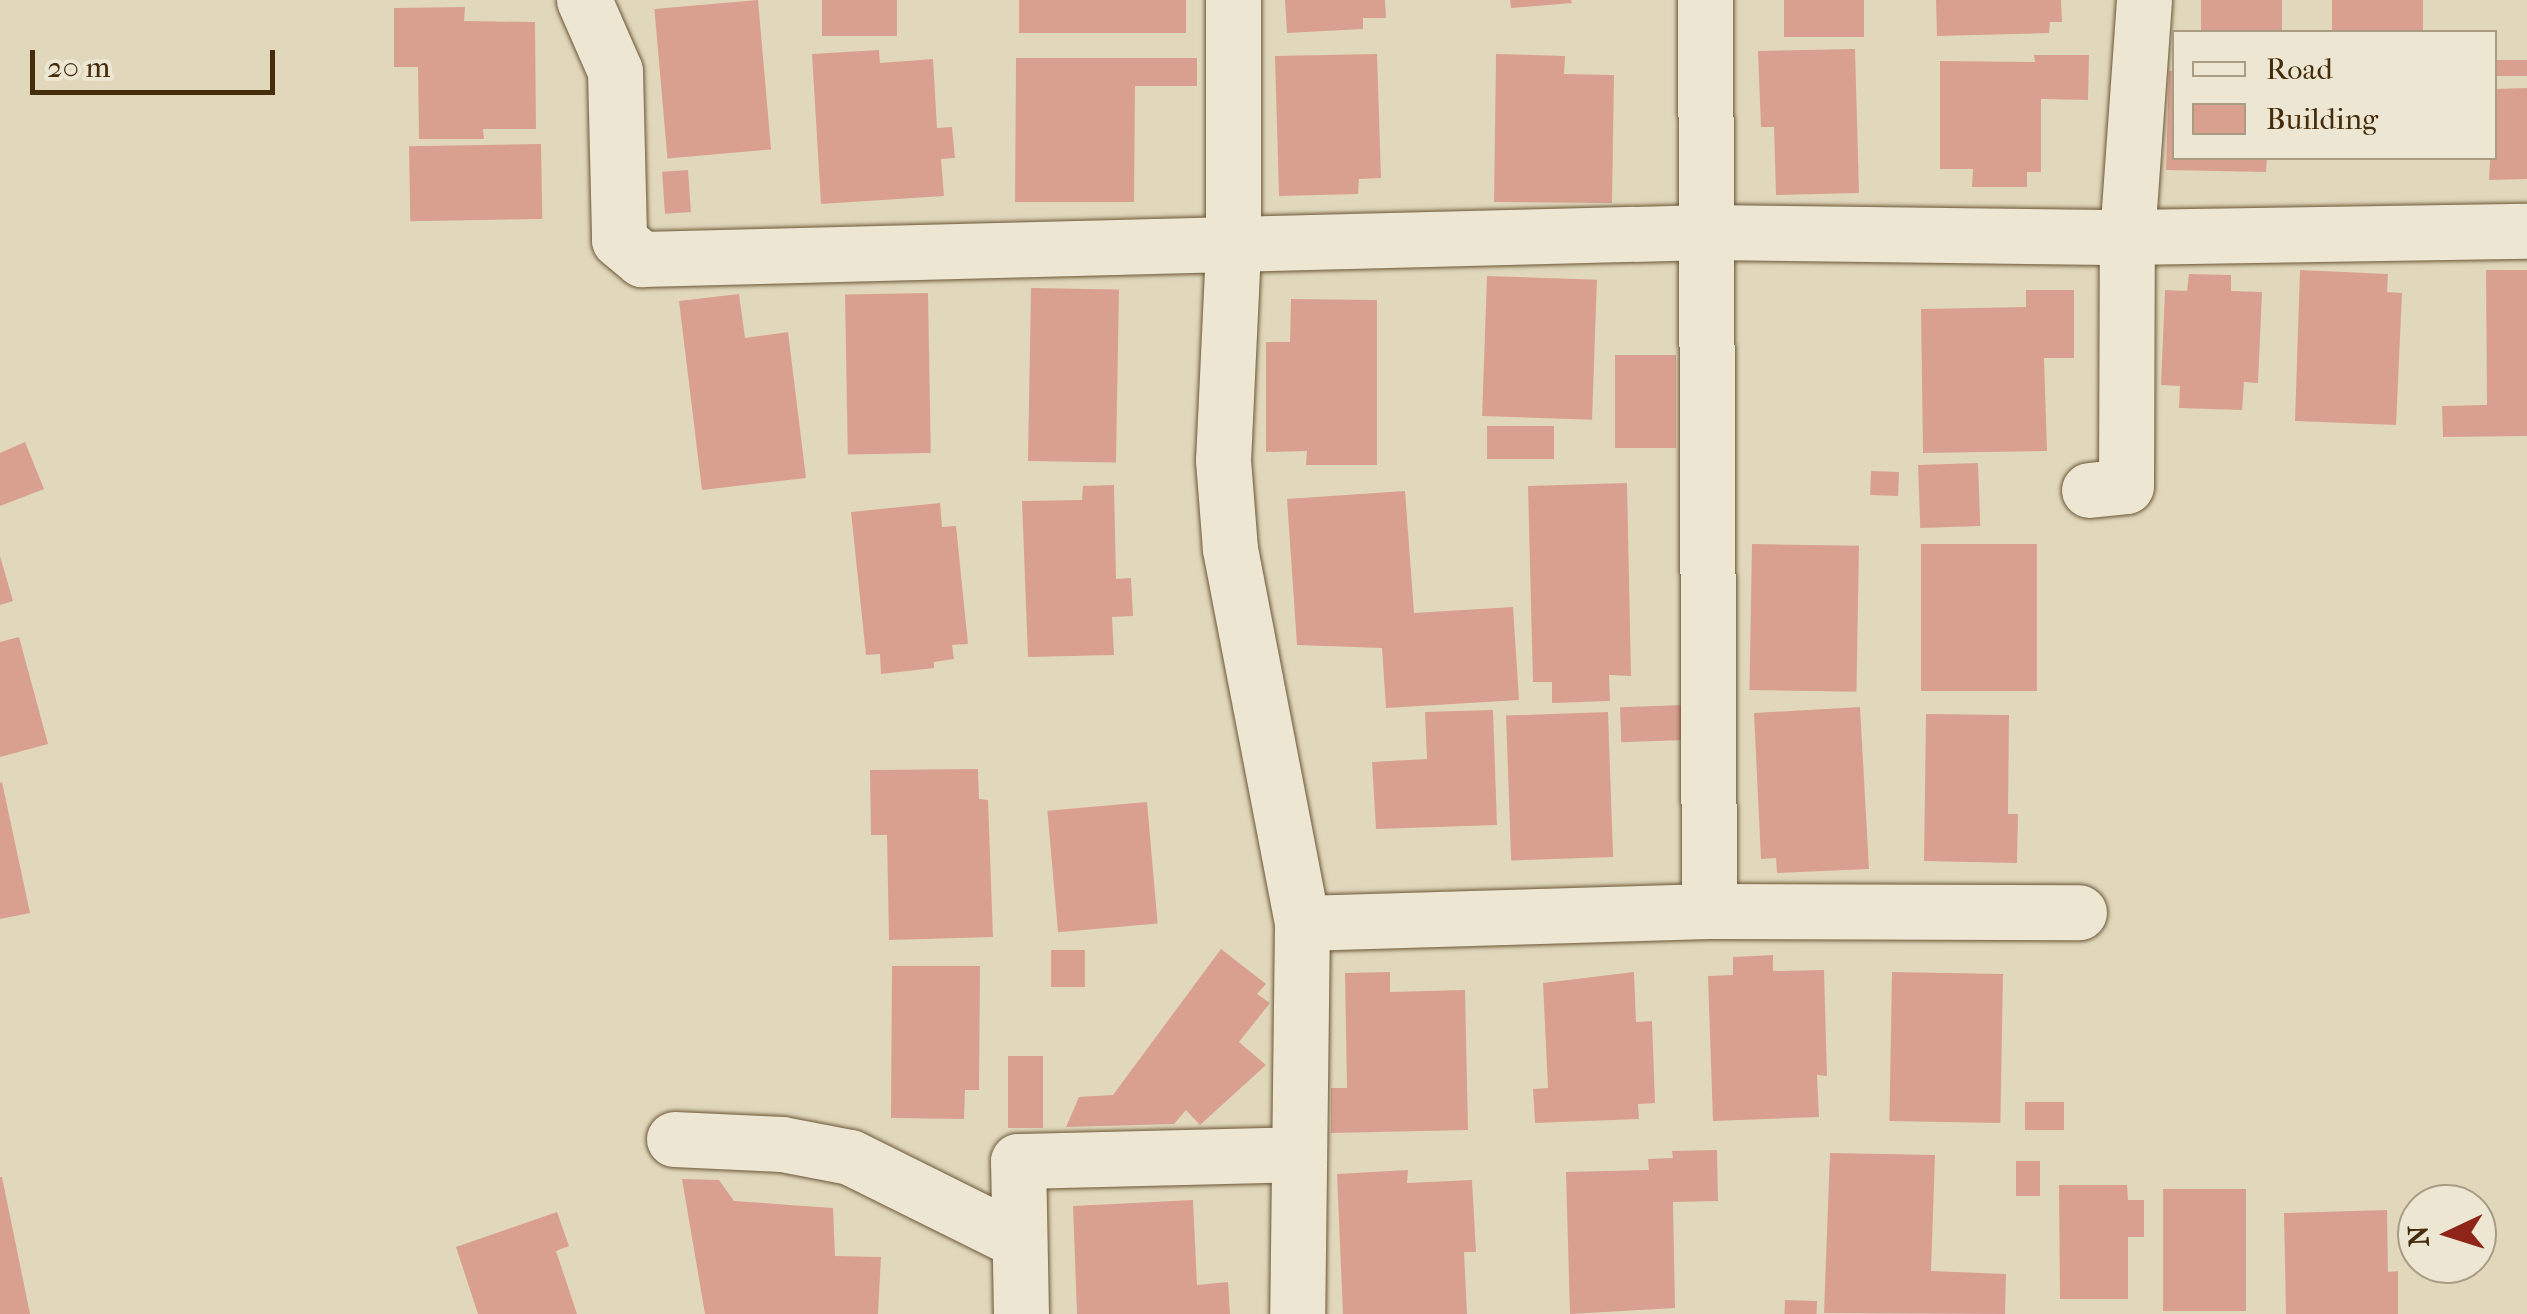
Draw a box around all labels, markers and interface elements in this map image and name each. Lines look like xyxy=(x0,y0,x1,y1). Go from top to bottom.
scale bar xyxy=(35,30,280,92)
legend xyxy=(2172,30,2497,160)
text: 20 m xyxy=(47,50,110,85)
text: Road xyxy=(2266,52,2333,87)
text: Building xyxy=(2266,102,2378,137)
north arrow xyxy=(2397,1184,2497,1284)
text: N xyxy=(2401,1224,2436,1248)

